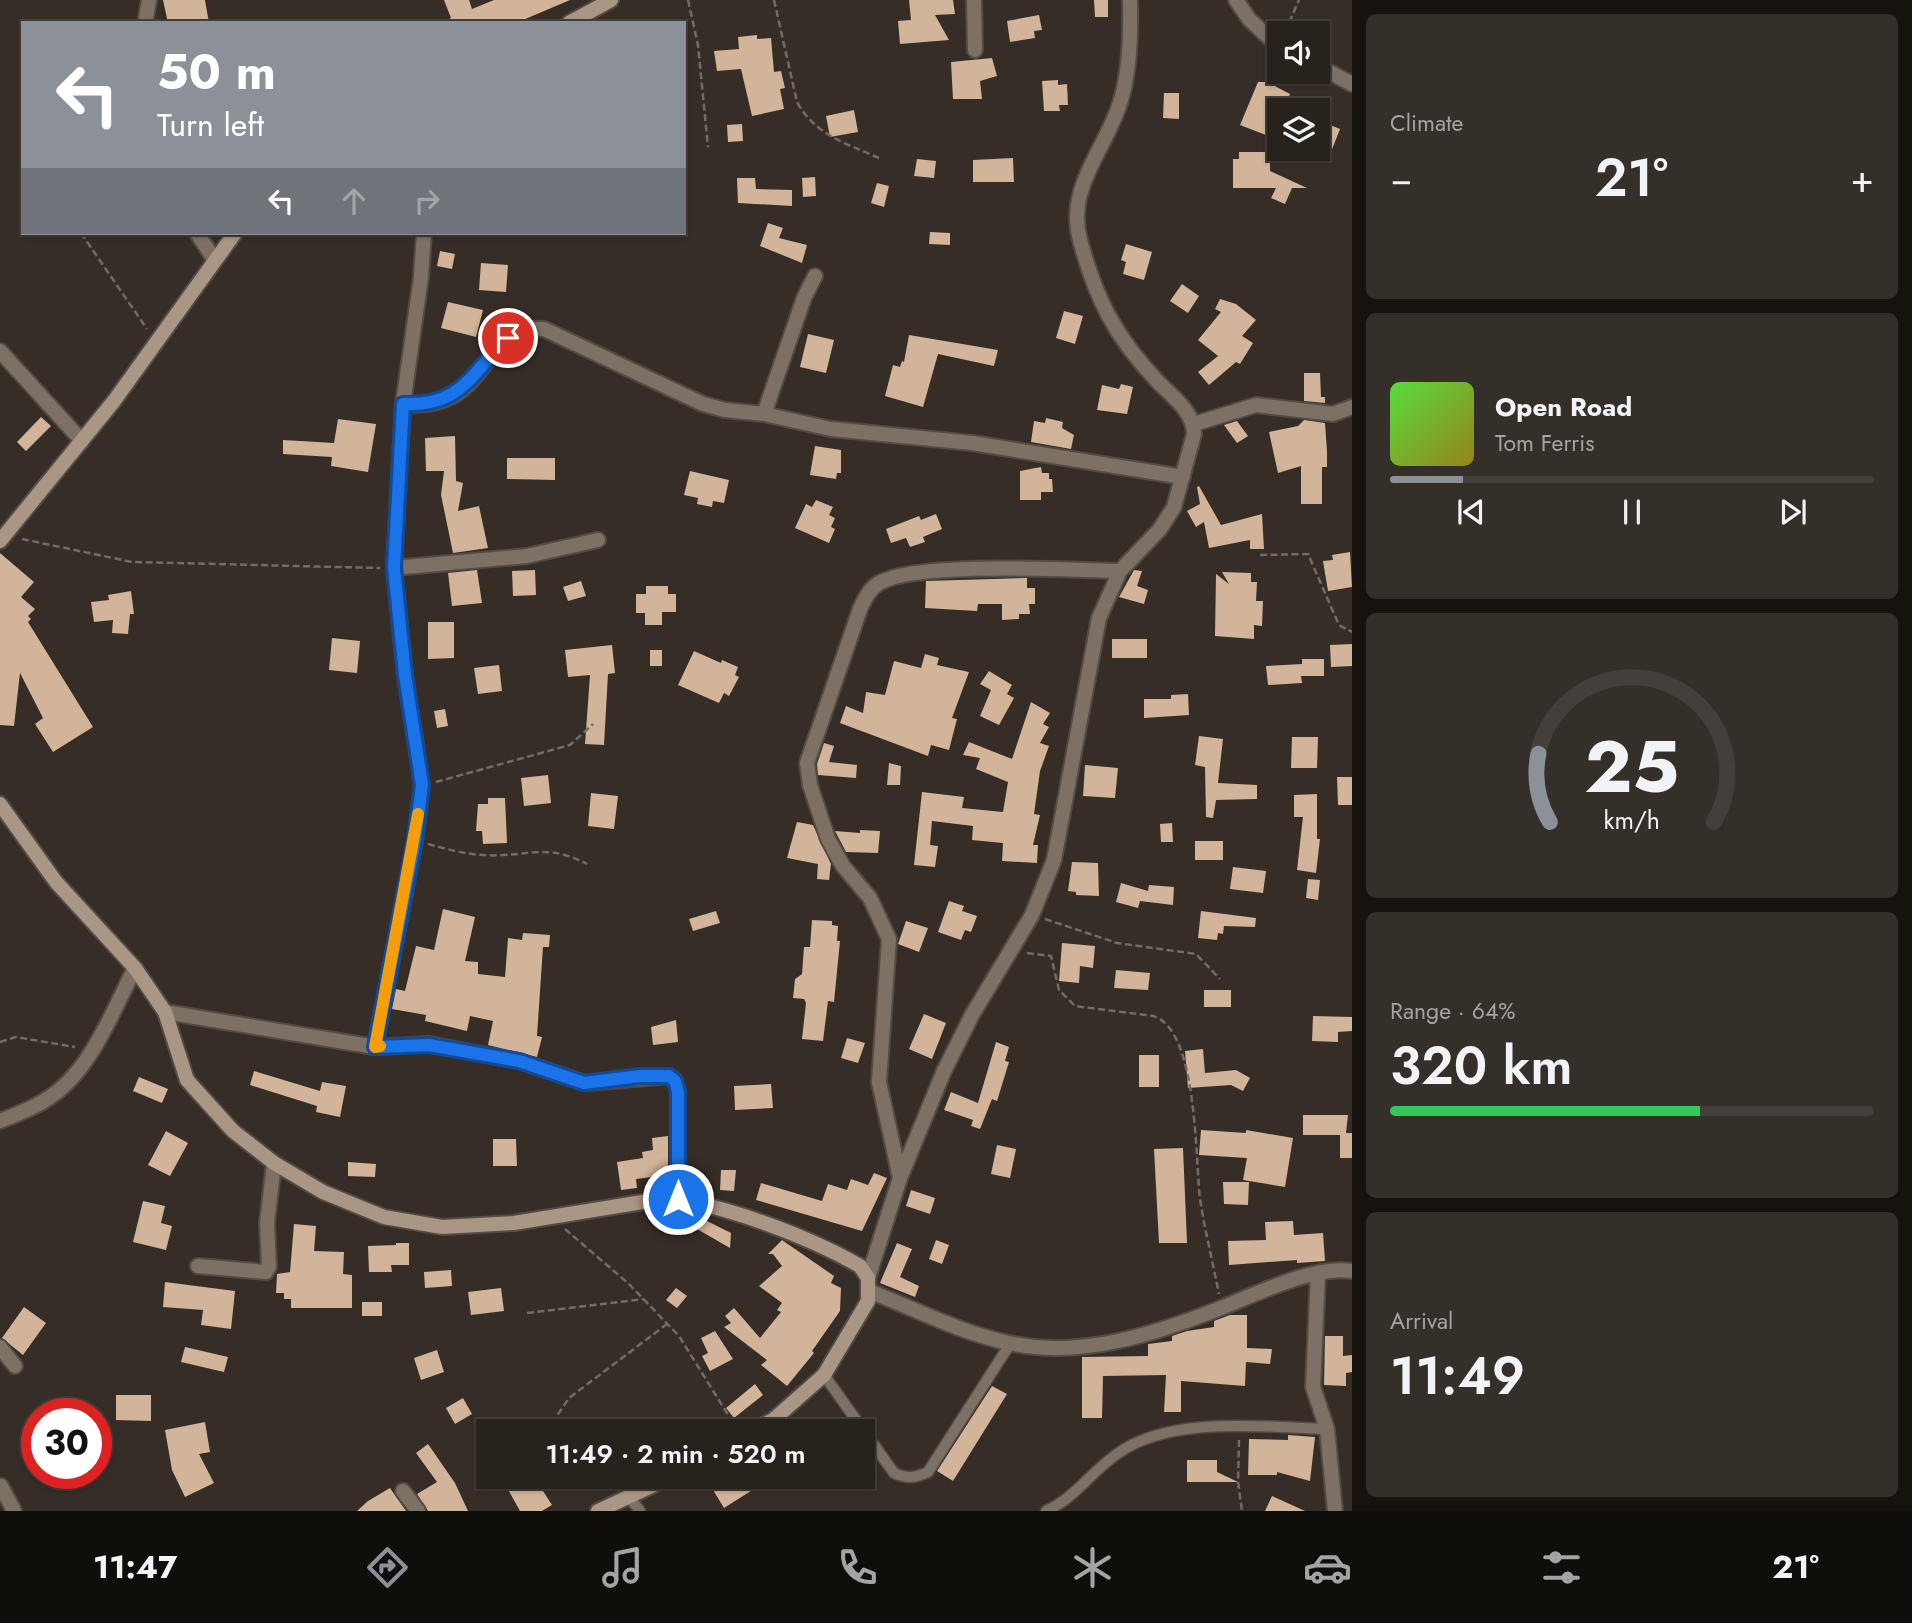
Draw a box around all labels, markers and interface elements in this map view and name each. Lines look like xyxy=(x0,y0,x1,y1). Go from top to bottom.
map controls xyxy=(1267,21,1330,161)
button: sound xyxy=(1267,21,1330,84)
text: 50 m xyxy=(157,37,276,107)
icon: left xyxy=(42,49,133,140)
button: layers xyxy=(1267,98,1330,161)
text: Turn left xyxy=(157,102,264,148)
text: Climate xyxy=(1390,106,1463,140)
text: 21° xyxy=(1595,140,1668,216)
text: − xyxy=(1390,151,1412,206)
text: + xyxy=(1851,151,1874,206)
icon: left xyxy=(262,182,300,220)
icon: ahead xyxy=(335,182,373,220)
icon: right xyxy=(408,182,446,220)
pin xyxy=(478,308,538,368)
icon: arrive xyxy=(489,319,527,357)
text: Open Road xyxy=(1495,388,1632,426)
text: Tom Ferris xyxy=(1495,426,1594,460)
icon: previous xyxy=(1452,493,1490,531)
icon: pause xyxy=(1613,493,1651,531)
icon: next xyxy=(1774,493,1812,531)
text: 25 xyxy=(1585,714,1679,819)
text: km/h xyxy=(1604,801,1660,837)
text: Range · 64% xyxy=(1390,994,1516,1028)
text: 320 km xyxy=(1390,1028,1573,1104)
position arrow xyxy=(641,1162,715,1236)
text: Arrival xyxy=(1390,1304,1453,1338)
text: 11:49 xyxy=(1390,1338,1525,1414)
speed limit sign: 30 xyxy=(21,1398,112,1489)
text: 11:49 · 2 min · 520 m xyxy=(546,1435,805,1473)
icon: directions xyxy=(363,1543,412,1592)
icon: music xyxy=(598,1543,647,1592)
icon: phone xyxy=(833,1543,882,1592)
icon: climate xyxy=(1068,1543,1117,1592)
icon: car xyxy=(1303,1543,1352,1592)
icon: filters xyxy=(1537,1543,1586,1592)
text: 11:47 xyxy=(93,1544,177,1590)
text: 21° xyxy=(1772,1544,1819,1590)

